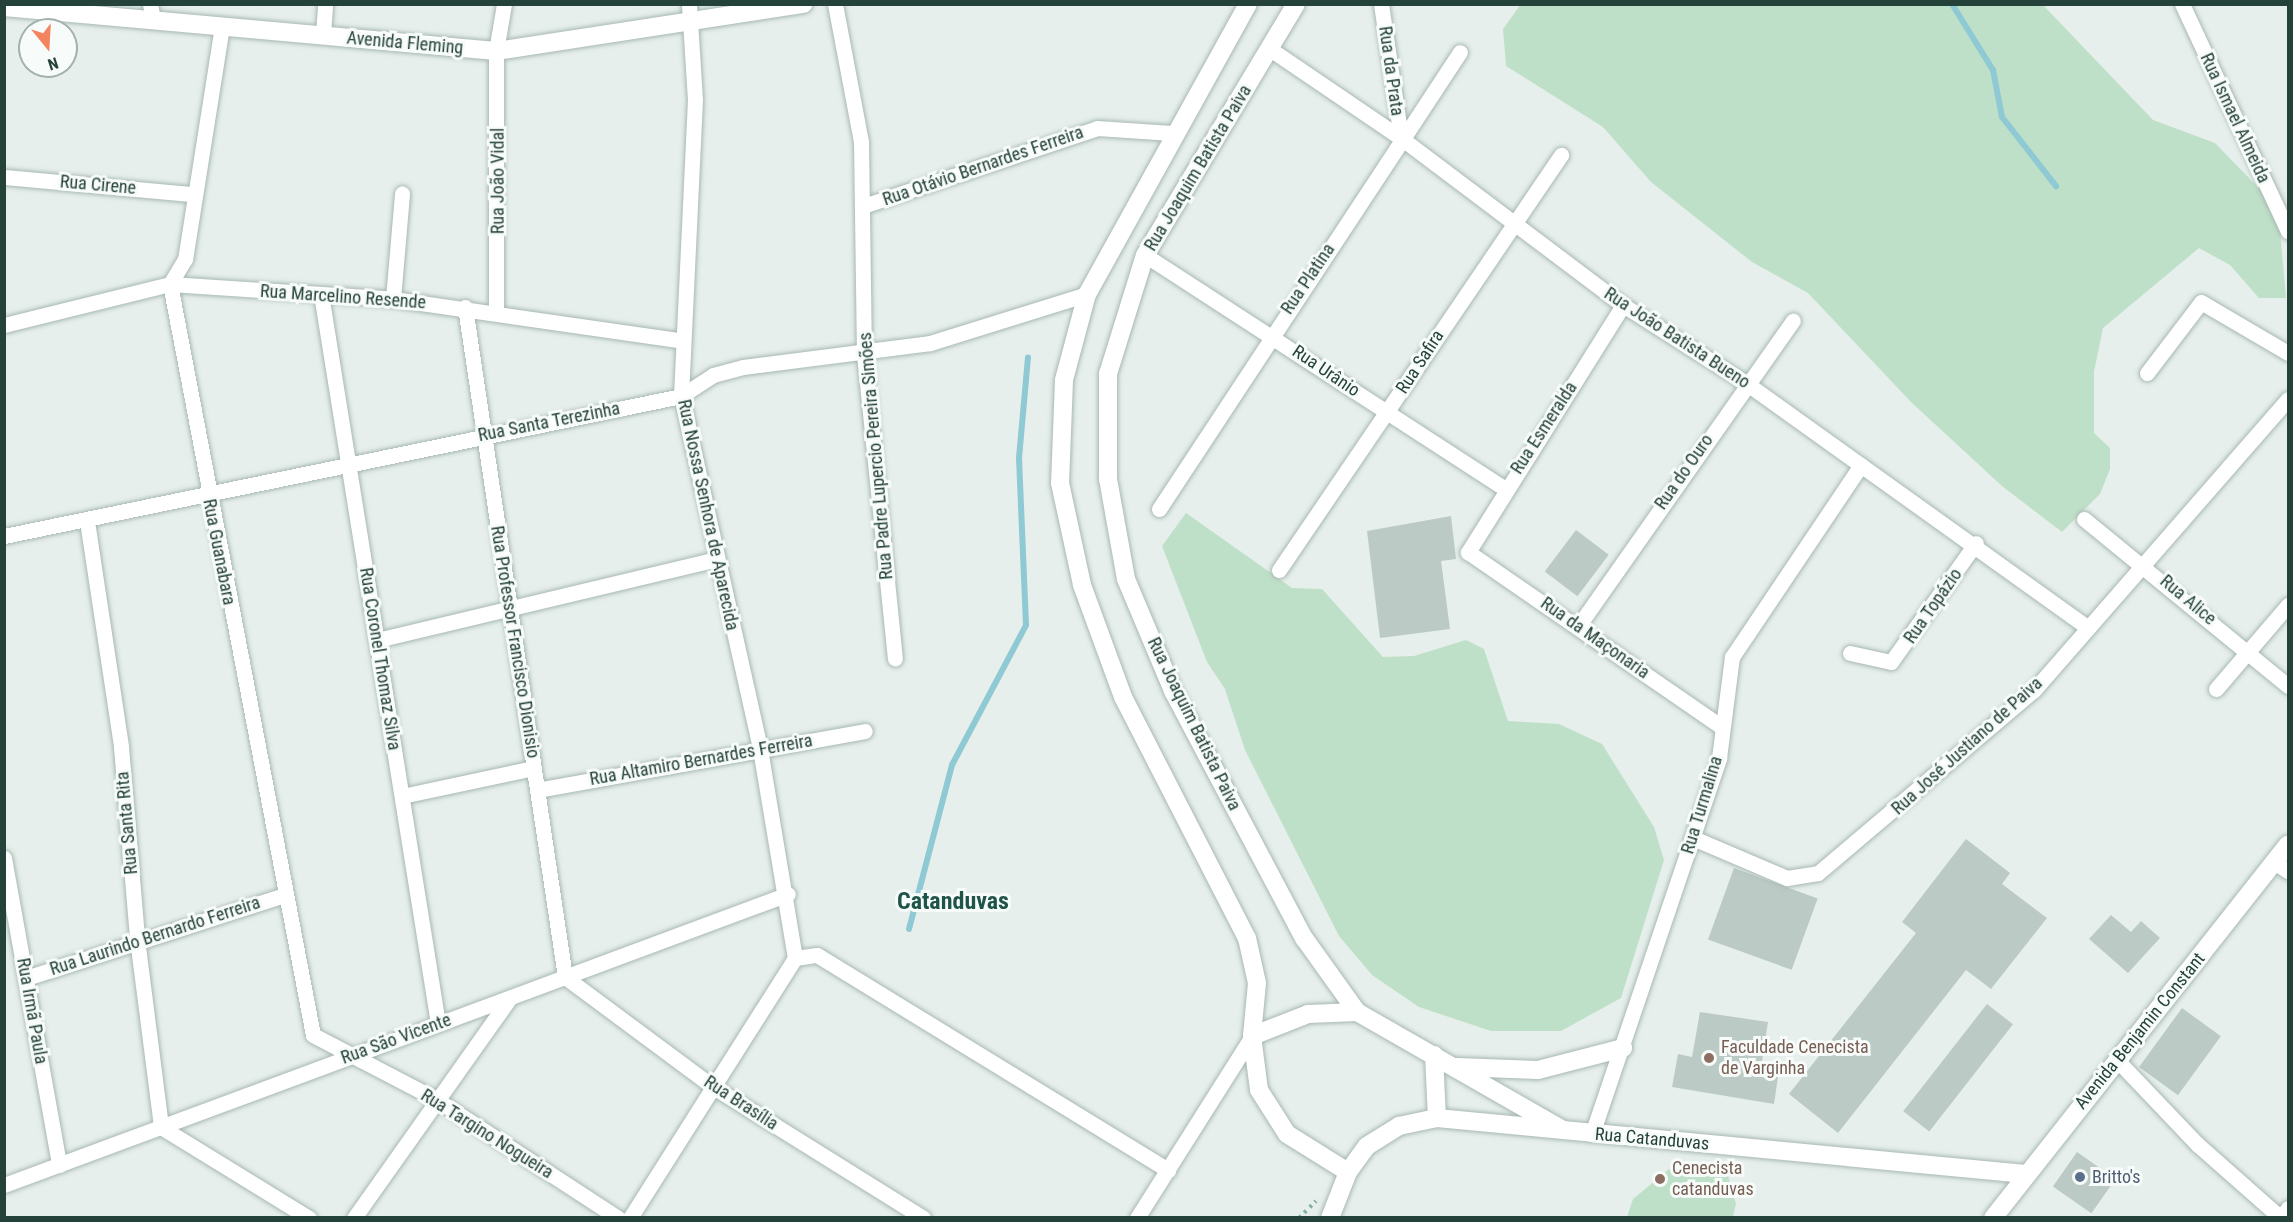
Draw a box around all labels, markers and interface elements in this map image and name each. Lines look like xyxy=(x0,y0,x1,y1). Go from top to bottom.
north arrow xyxy=(18,18,78,78)
street label: Rua da Prata xyxy=(1374,25,1408,117)
street label: Avenida Fleming xyxy=(346,27,464,59)
street label: Rua Ismael Almeida xyxy=(2195,50,2275,186)
text: N xyxy=(46,53,61,74)
street label: Rua Joaquim Batista Paiva xyxy=(1140,81,1256,255)
street label: Rua Otávio Bernardes Ferreira xyxy=(880,121,1086,211)
street label: Rua João Vidal xyxy=(487,128,509,234)
street label: Rua Cirene xyxy=(59,171,137,199)
street label: Rua Platina xyxy=(1277,240,1339,318)
street label: Rua Marcelino Resende xyxy=(259,280,427,314)
street label: Rua João Batista Bueno xyxy=(1600,283,1754,393)
street label: Rua Safira xyxy=(1391,326,1449,398)
street label: Rua Padre Lupercio Pereira Simões xyxy=(854,331,898,581)
street label: Rua Urânio xyxy=(1288,341,1364,401)
street label: Rua Esmeralda xyxy=(1506,378,1582,478)
street label: Rua Santa Terezinha xyxy=(476,398,622,446)
street label: Rua Nossa Senhora de Aparecida xyxy=(673,398,743,632)
street label: Rua do Ouro xyxy=(1650,430,1718,514)
street label: Rua Guanabara xyxy=(198,497,240,607)
street label: Rua Professor Francisco Dionisio xyxy=(486,524,544,760)
street label: Rua Topázio xyxy=(1899,564,1967,648)
street label: Rua Coronel Thomaz Silva xyxy=(355,566,405,752)
street label: Rua Alice xyxy=(2156,570,2220,630)
street label: Rua da Maçonaria xyxy=(1536,592,1654,684)
street label: Rua Joaquim Batista Paiva xyxy=(1143,634,1245,814)
street label: Rua José Justiano de Paiva xyxy=(1887,673,2047,819)
street label: Rua Altamiro Bernardes Ferreira xyxy=(588,730,814,790)
street label: Rua Turmalina xyxy=(1677,753,1727,857)
street label: Rua Santa Rita xyxy=(112,771,142,875)
district label: Catanduvas xyxy=(897,888,1009,916)
street label: Rua Laurindo Bernardo Ferreira xyxy=(47,892,263,980)
street label: Avenida Benjamin Constant xyxy=(2070,948,2210,1114)
street label: Rua Irmã Paula xyxy=(12,956,52,1066)
street label: Rua São Vicente xyxy=(338,1009,454,1069)
place label: Faculdade Cenecista de Varginha xyxy=(1721,1037,1869,1080)
marker: Faculdade Cenecista de Varginha xyxy=(1702,1051,1716,1065)
street label: Rua Brasília xyxy=(700,1071,782,1135)
street label: Rua Targino Nogueira xyxy=(417,1084,557,1184)
street label: Rua Catanduvas xyxy=(1594,1123,1710,1155)
place label: Cenecista catanduvas xyxy=(1672,1158,1754,1200)
place label: Britto's xyxy=(2092,1166,2140,1188)
marker: Britto's xyxy=(2073,1170,2087,1184)
marker: Cenecista catanduvas xyxy=(1653,1172,1667,1186)

